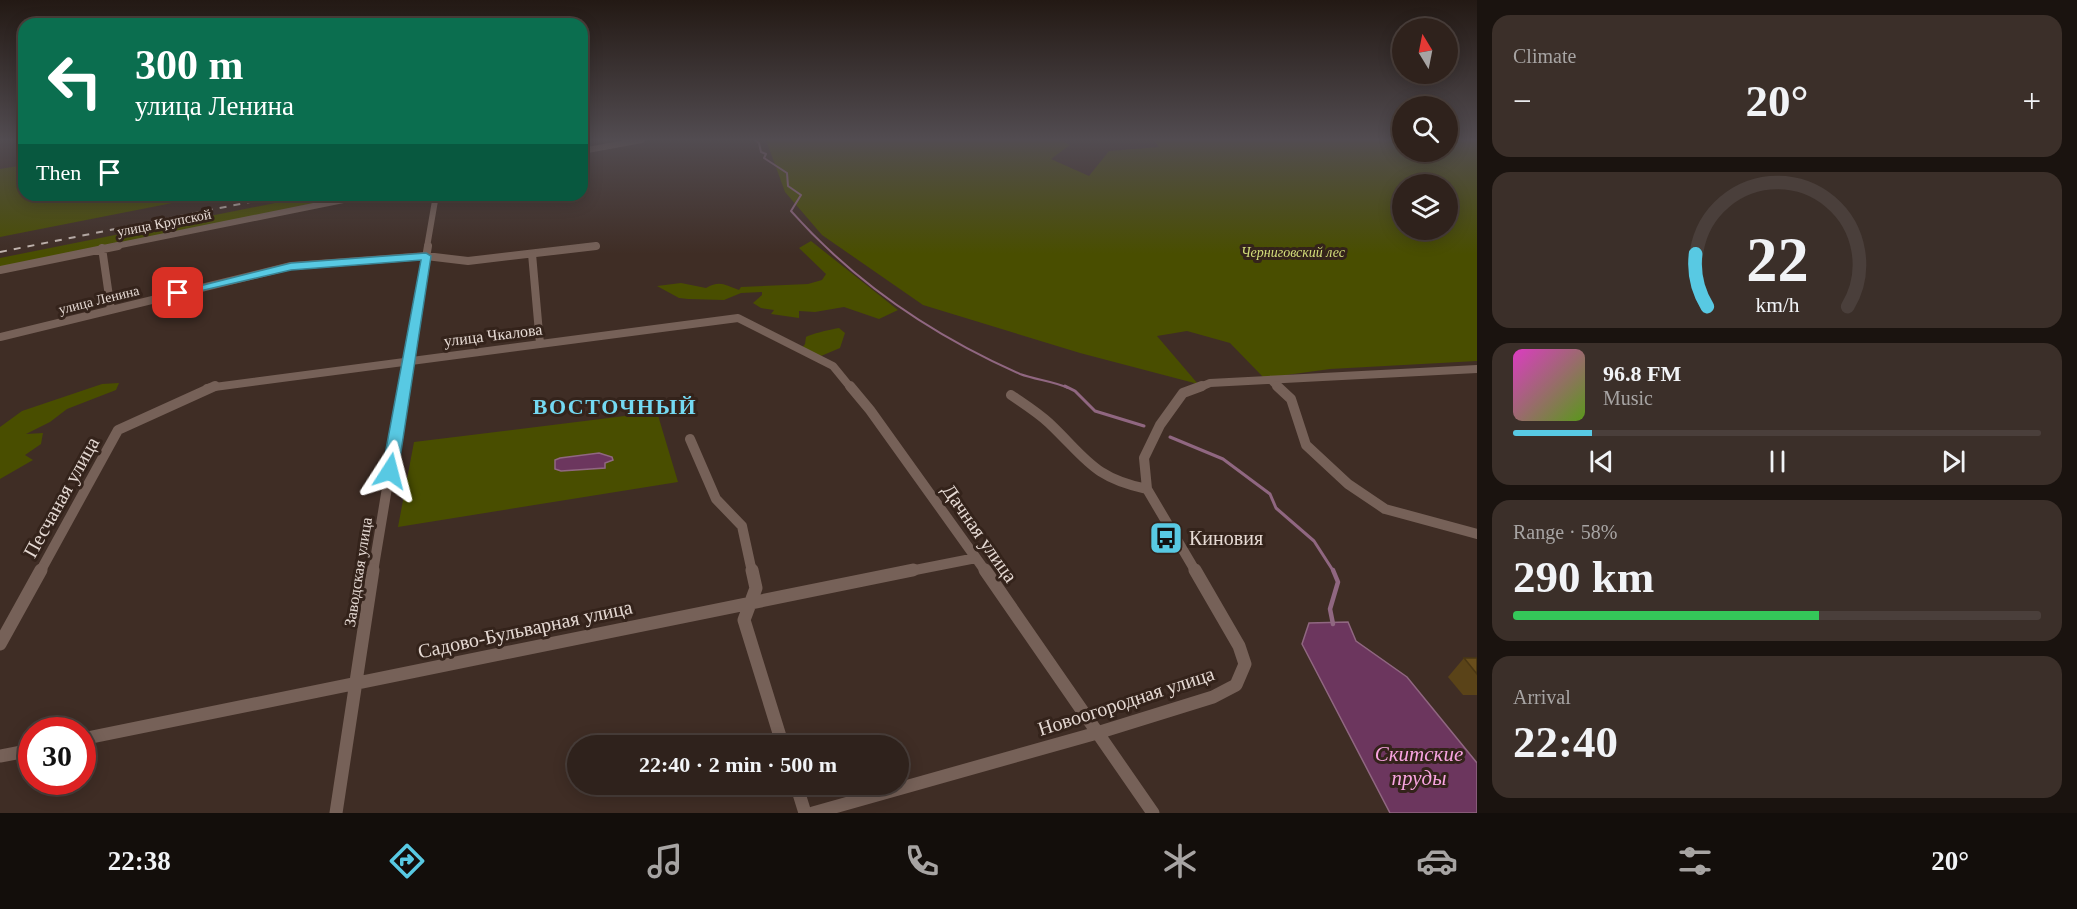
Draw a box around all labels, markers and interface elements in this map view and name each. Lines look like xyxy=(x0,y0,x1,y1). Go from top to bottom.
north arrow xyxy=(1392,18,1458,84)
map controls xyxy=(1392,18,1458,240)
icon: left xyxy=(36,42,114,120)
text: 300 m xyxy=(135,42,244,88)
text: Climate xyxy=(1513,45,1576,67)
text: 20° xyxy=(1746,76,1809,126)
text: − xyxy=(1513,83,1532,119)
text: + xyxy=(2022,83,2041,119)
text: улица Ленина xyxy=(135,91,294,121)
button: search xyxy=(1392,96,1458,162)
icon: arrive xyxy=(93,156,126,189)
text: Then xyxy=(36,160,81,185)
button: layers xyxy=(1392,174,1458,240)
street label: улица Крупской xyxy=(116,206,213,239)
text: 22 xyxy=(1746,225,1808,294)
park label: Черниговский лес xyxy=(1241,245,1346,260)
pin xyxy=(152,267,203,318)
icon: arrive xyxy=(161,276,194,309)
street label: улица Ленина xyxy=(57,283,142,317)
text: km/h xyxy=(1755,293,1799,317)
street label: улица Чкалова xyxy=(443,321,543,350)
text: 96.8 FM xyxy=(1603,361,1681,386)
text: Music xyxy=(1603,387,1653,409)
district label: ВОСТОЧНЫЙ xyxy=(533,394,697,419)
street label: Песчаная улица xyxy=(19,433,104,562)
position arrow xyxy=(358,439,422,503)
icon: previous xyxy=(1585,445,1618,478)
icon: pause xyxy=(1761,445,1794,478)
icon: next xyxy=(1937,445,1970,478)
street label: Дачная улица xyxy=(937,480,1022,587)
street label: Заводская улица xyxy=(341,516,376,628)
bus stop icon: Киновия xyxy=(1148,520,1184,556)
text: Range · 58% xyxy=(1513,521,1617,543)
place label: Киновия xyxy=(1189,527,1263,549)
text: 290 km xyxy=(1513,552,1654,602)
street label: Садово-Бульварная улица xyxy=(416,595,635,663)
street label: Новоогородная улица xyxy=(1035,662,1217,741)
text: Arrival xyxy=(1513,686,1571,708)
speed limit sign: 30 xyxy=(18,717,96,795)
text: 22:40 xyxy=(1513,717,1618,767)
water label: Скитские пруды xyxy=(1375,742,1463,790)
text: 22:40 · 2 min · 500 m xyxy=(639,752,837,777)
icon: directions xyxy=(386,840,428,882)
icon: music xyxy=(644,840,686,882)
icon: phone xyxy=(901,840,943,882)
icon: climate xyxy=(1159,840,1201,882)
icon: car xyxy=(1416,840,1458,882)
icon: filters xyxy=(1674,840,1716,882)
text: 22:38 xyxy=(108,846,171,876)
text: 20° xyxy=(1931,846,1969,876)

